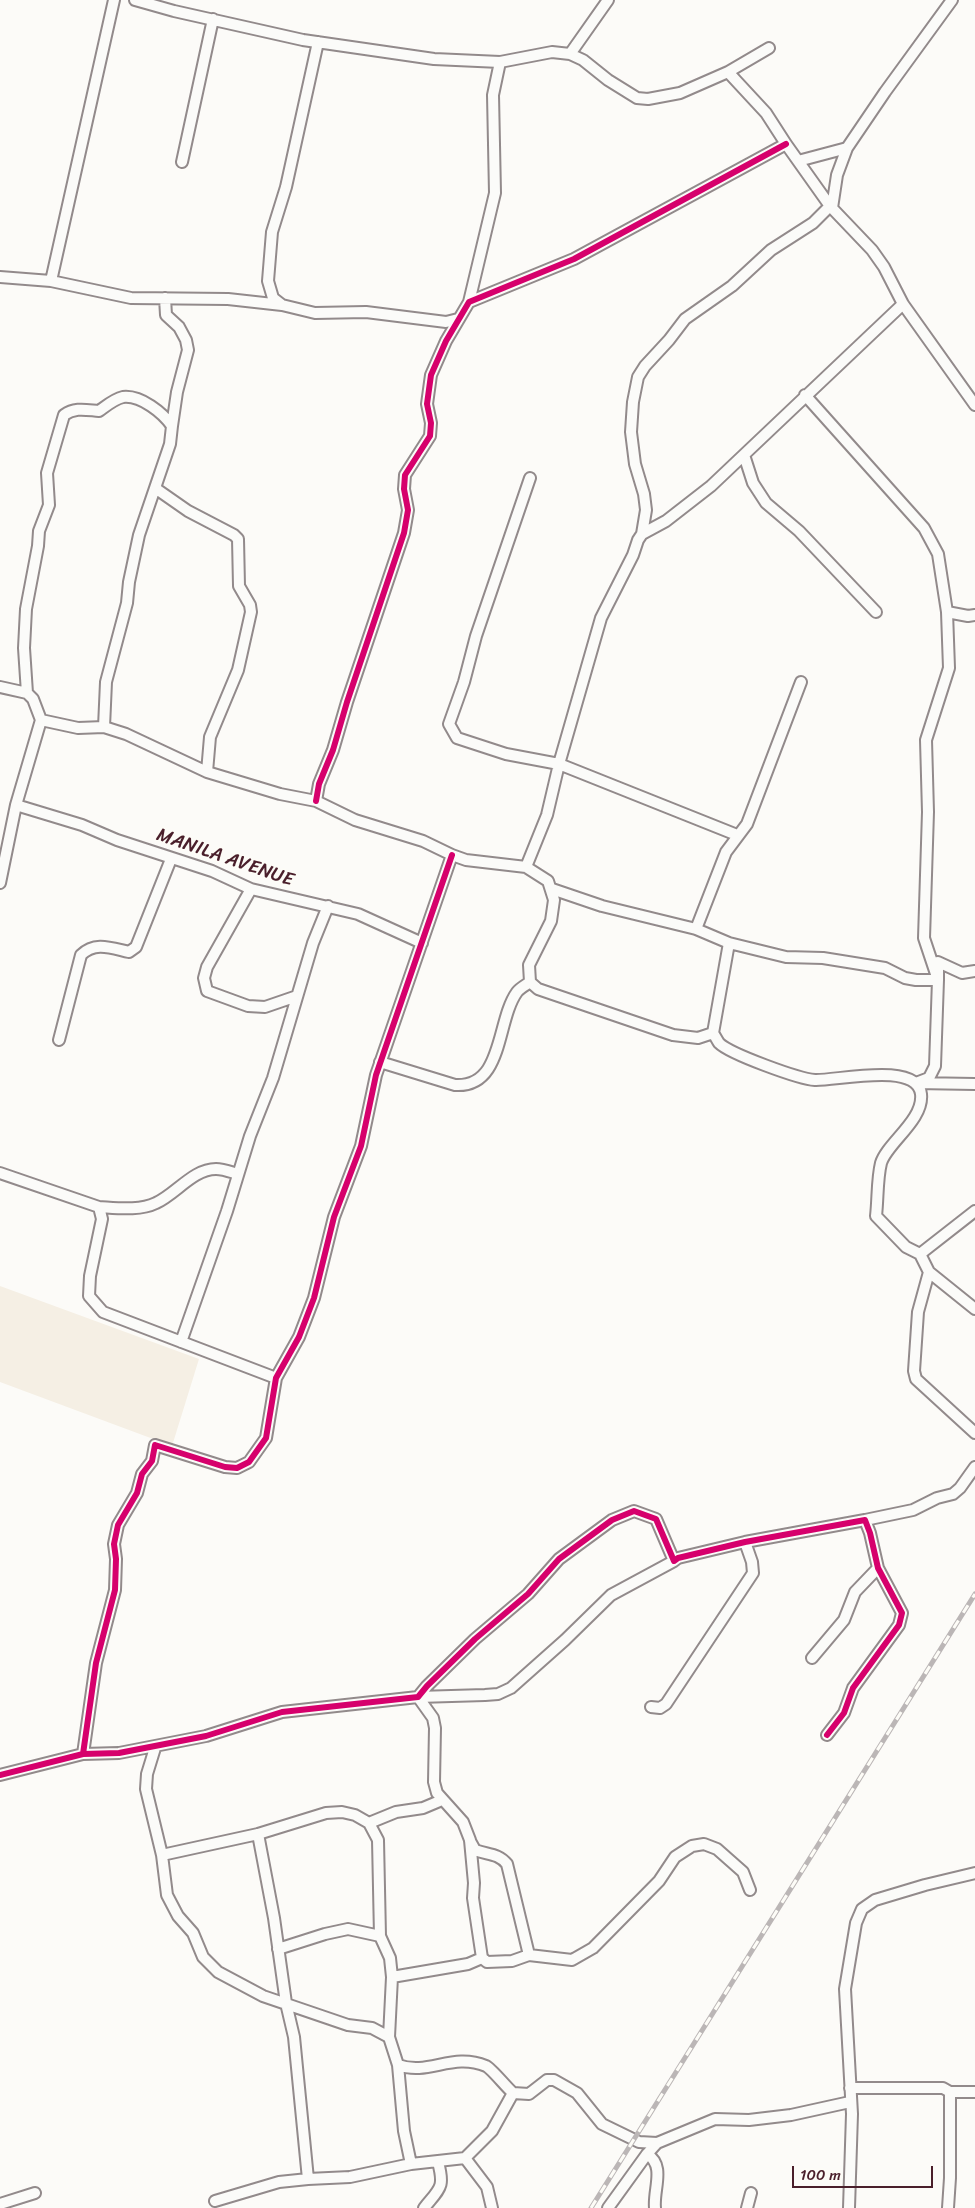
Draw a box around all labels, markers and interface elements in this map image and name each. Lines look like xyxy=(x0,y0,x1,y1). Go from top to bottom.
street label: MANILA AVENUE xyxy=(153,824,297,892)
scale bar xyxy=(795,2156,936,2188)
text: 100 m xyxy=(800,2162,841,2188)

